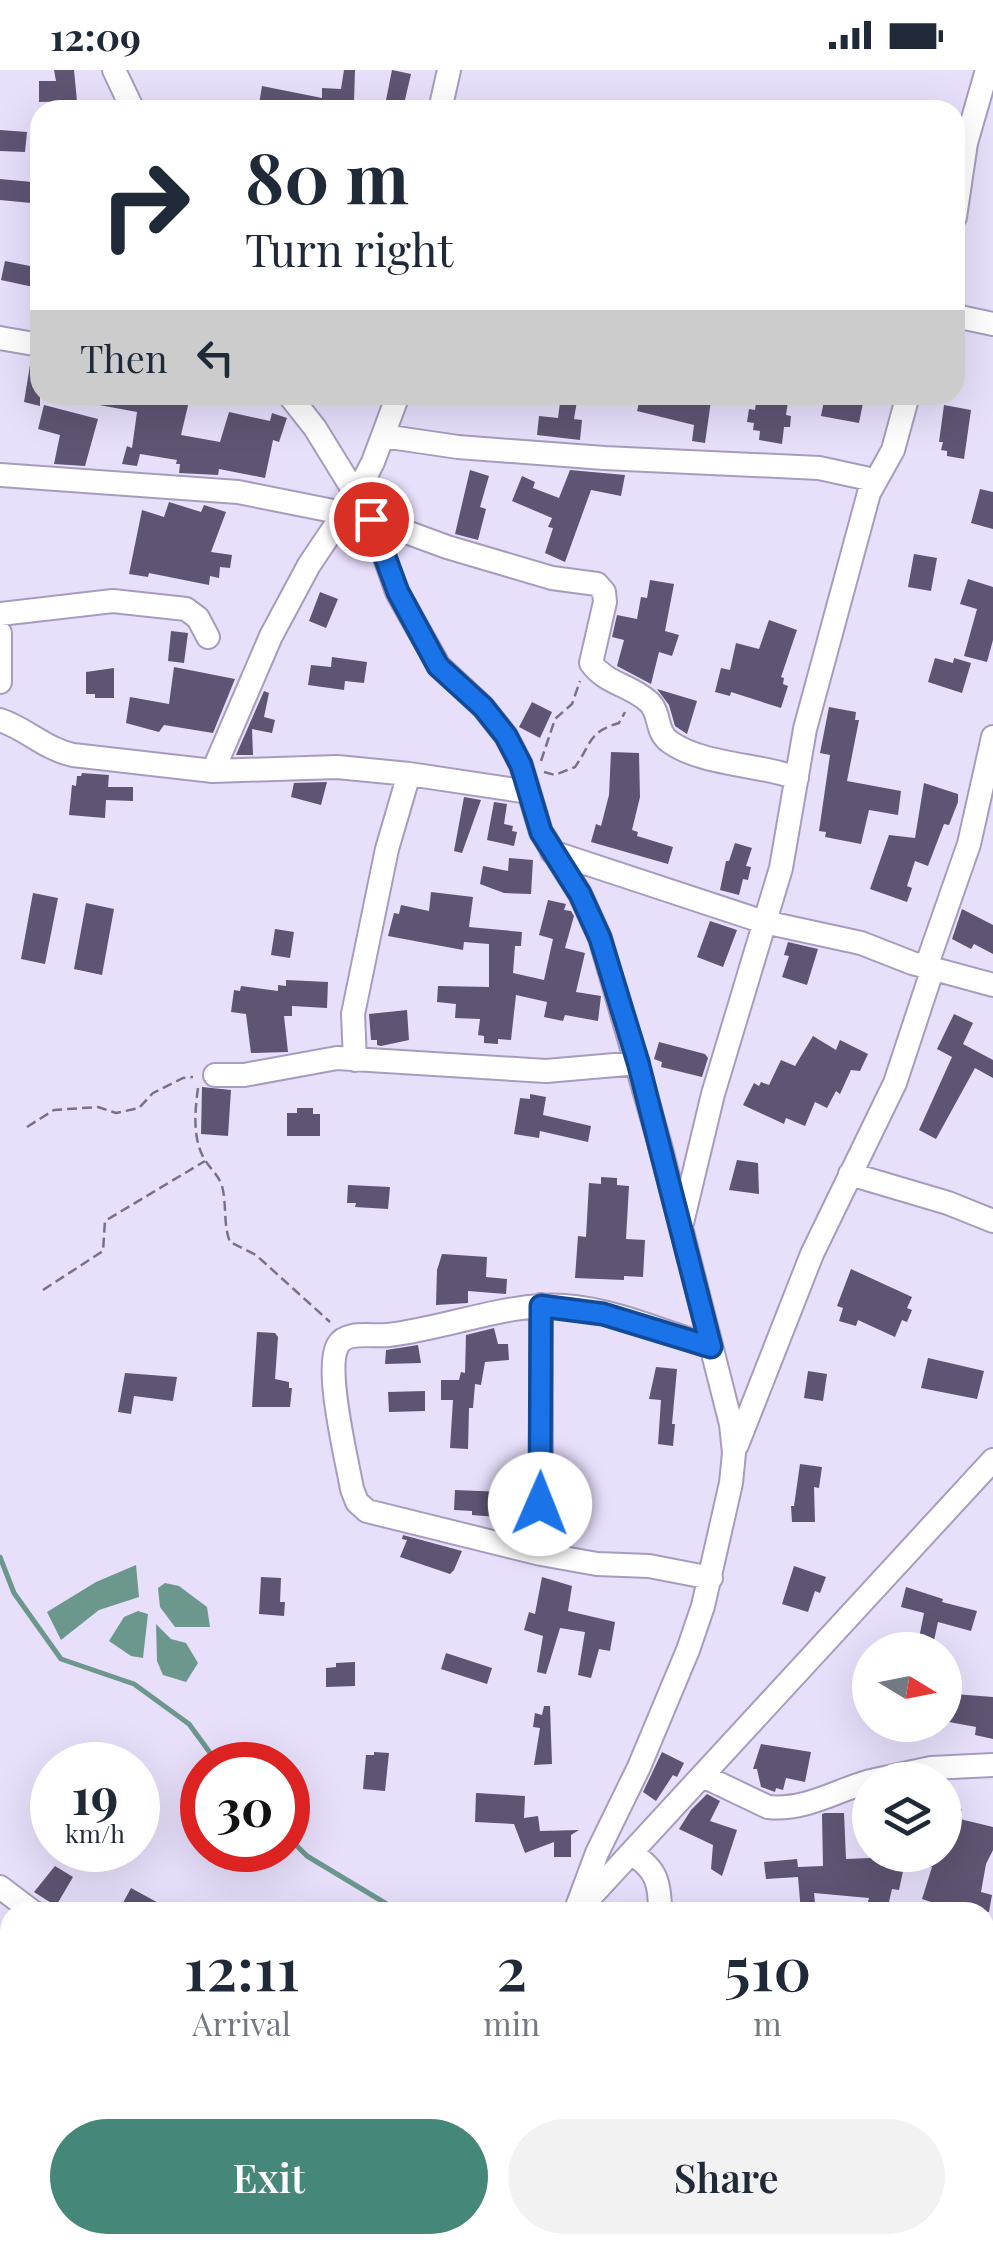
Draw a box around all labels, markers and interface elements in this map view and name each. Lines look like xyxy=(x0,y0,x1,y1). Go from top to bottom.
text: 12:09 xyxy=(50,10,141,61)
text: 80 m xyxy=(245,128,409,222)
icon: right xyxy=(80,140,210,270)
text: Turn right xyxy=(245,218,453,278)
icon: left xyxy=(188,330,243,385)
text: Then xyxy=(80,332,168,383)
pin xyxy=(329,477,414,562)
icon: arrive xyxy=(344,492,399,547)
position arrow xyxy=(488,1452,592,1556)
north arrow xyxy=(852,1632,962,1742)
map controls xyxy=(852,1632,962,1872)
speed limit sign: 30 xyxy=(180,1742,310,1872)
text: 19 xyxy=(72,1761,118,1828)
button: layers xyxy=(852,1762,962,1872)
text: km/h xyxy=(65,1816,125,1849)
text: 12:11 xyxy=(184,1926,299,2006)
text: 2 xyxy=(496,1926,527,2006)
text: 510 xyxy=(724,1926,811,2006)
text: Arrival xyxy=(192,2001,291,2044)
text: min xyxy=(483,2001,540,2044)
text: m xyxy=(753,2001,782,2044)
button: Exit xyxy=(50,2119,488,2234)
button: Share xyxy=(508,2119,945,2234)

